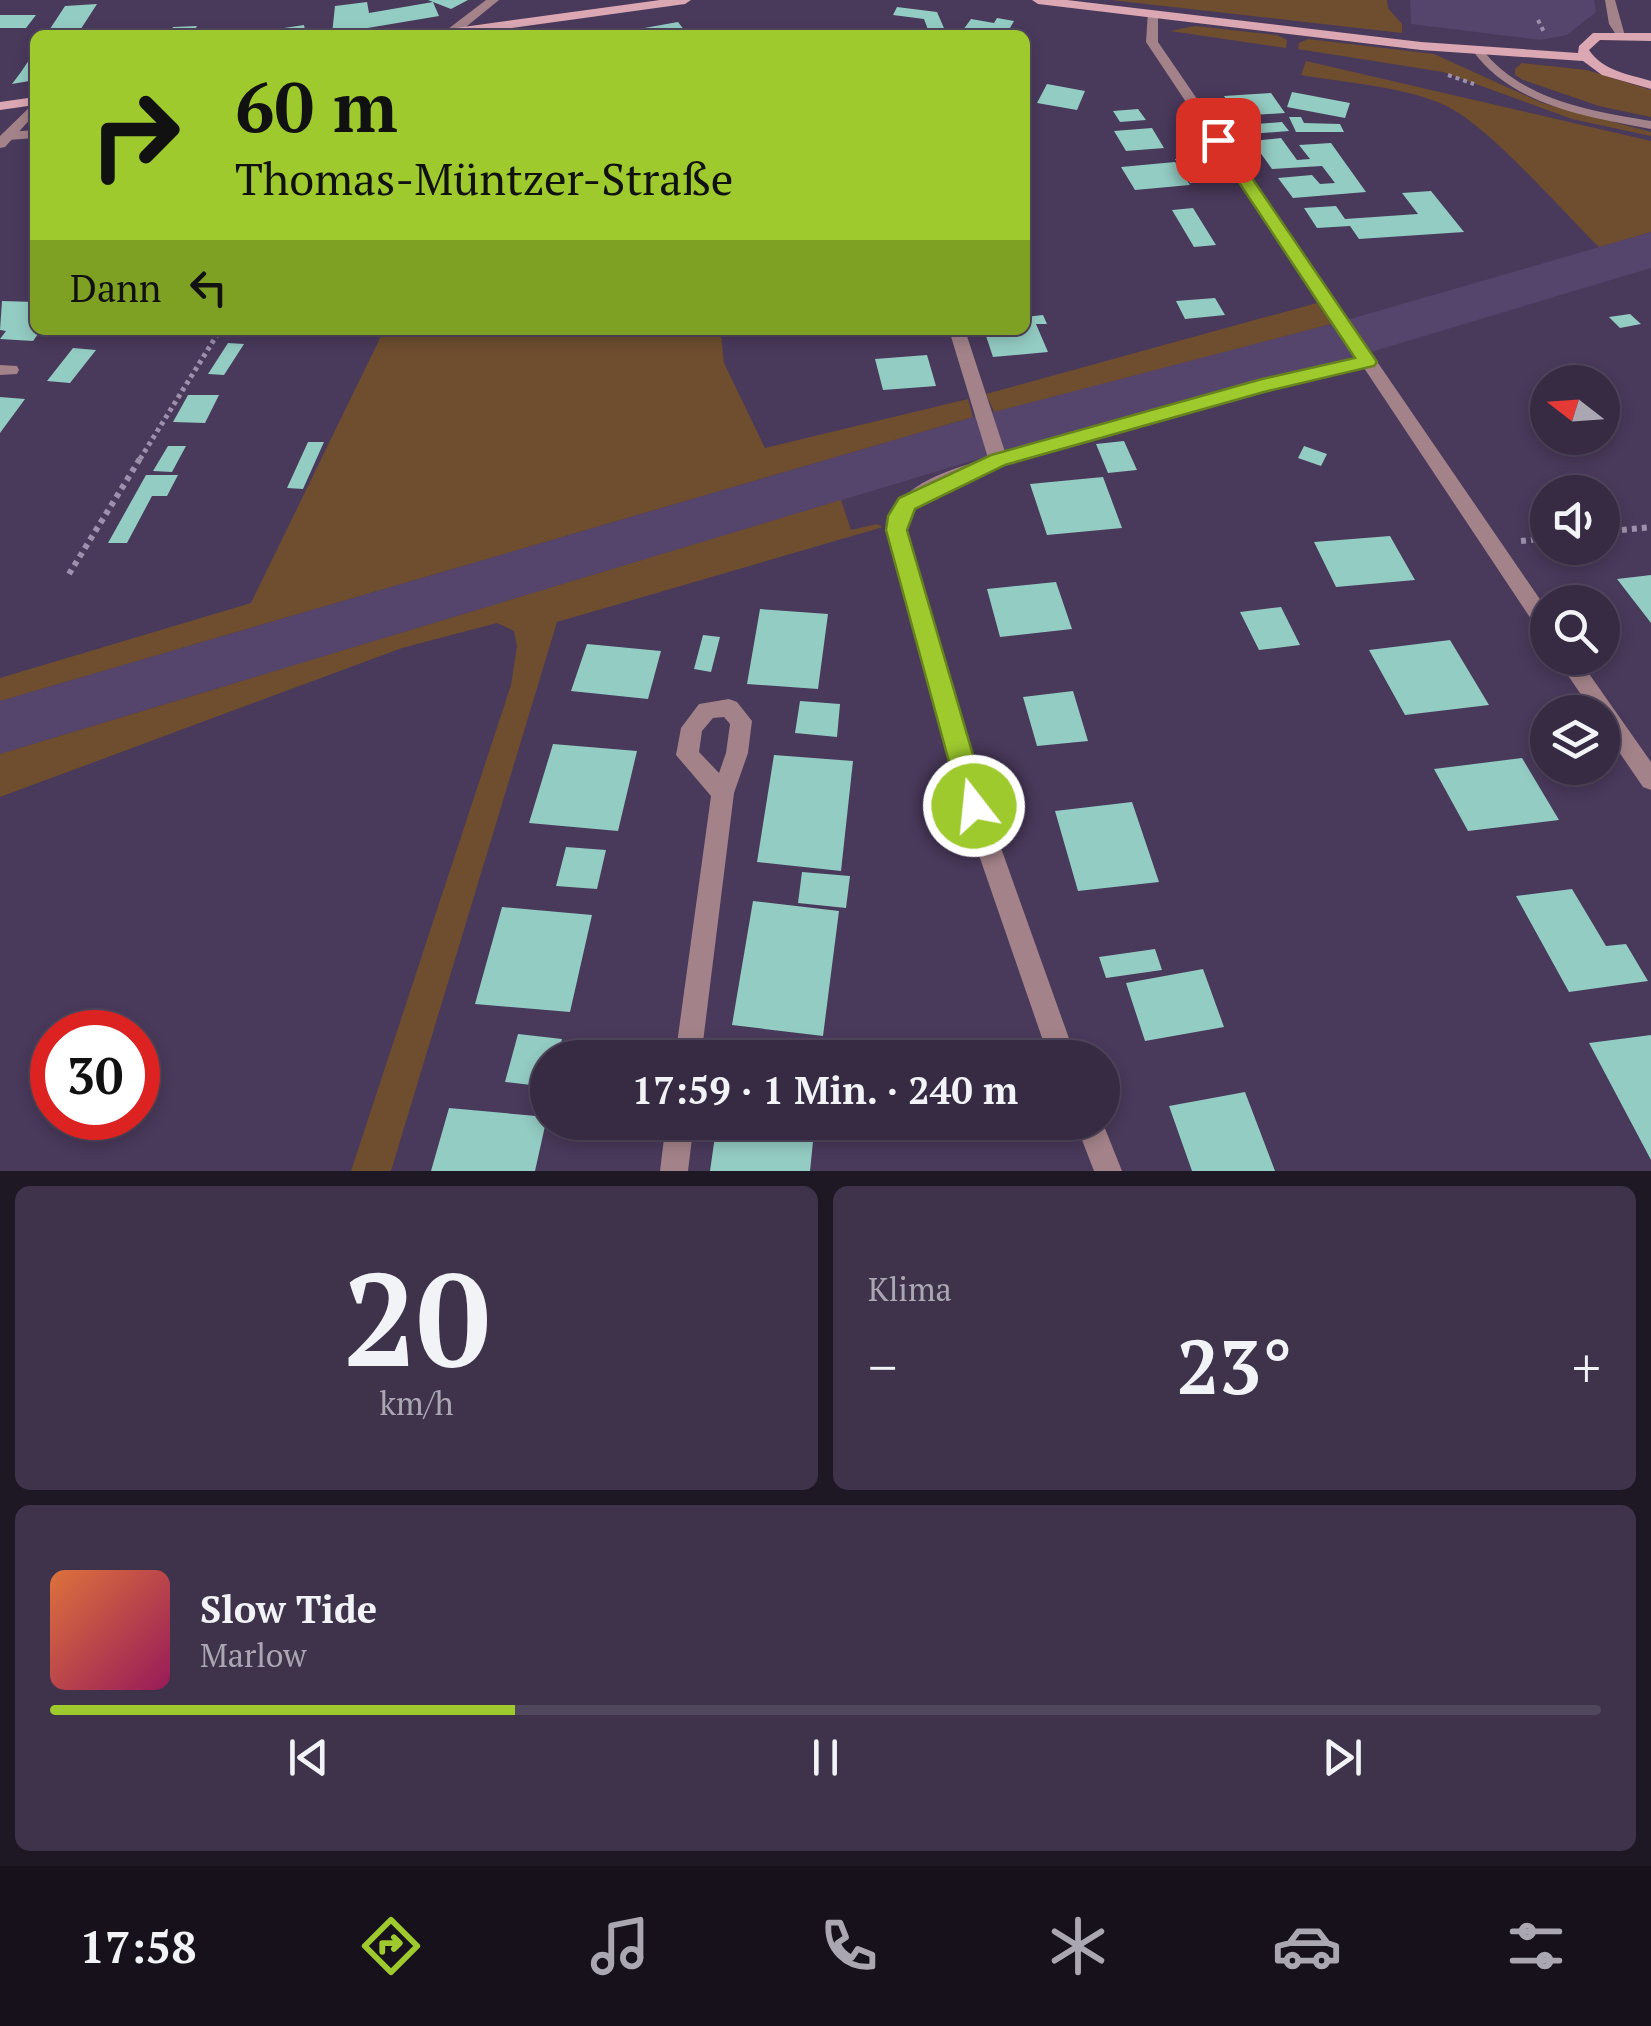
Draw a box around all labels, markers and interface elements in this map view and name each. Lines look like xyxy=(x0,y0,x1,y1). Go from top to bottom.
text: 60 m xyxy=(235,59,398,152)
icon: right xyxy=(70,70,200,200)
pin xyxy=(1176,98,1261,183)
icon: arrive xyxy=(1191,113,1246,168)
text: Thomas-Müntzer-Straße xyxy=(235,148,733,208)
icon: left xyxy=(181,260,236,315)
text: Dann xyxy=(70,263,161,313)
north arrow xyxy=(1530,365,1620,455)
map controls xyxy=(1530,365,1620,785)
button: sound xyxy=(1530,475,1620,565)
button: search xyxy=(1530,585,1620,675)
button: layers xyxy=(1530,695,1620,785)
position arrow xyxy=(922,754,1026,858)
speed limit sign: 30 xyxy=(30,1010,160,1140)
text: 17:59 · 1 Min. · 240 m xyxy=(632,1065,1018,1115)
text: 20 xyxy=(343,1231,490,1403)
text: Klima xyxy=(868,1268,952,1310)
text: 23° xyxy=(1177,1316,1292,1415)
text: − xyxy=(868,1330,897,1403)
text: + xyxy=(1572,1330,1601,1403)
text: km/h xyxy=(380,1382,453,1424)
text: Slow Tide xyxy=(200,1584,377,1634)
text: Marlow xyxy=(200,1634,306,1676)
icon: previous xyxy=(281,1730,336,1785)
icon: pause xyxy=(798,1730,853,1785)
icon: next xyxy=(1315,1730,1370,1785)
icon: directions xyxy=(356,1911,426,1981)
icon: music xyxy=(585,1911,655,1981)
icon: phone xyxy=(814,1911,884,1981)
icon: climate xyxy=(1043,1911,1113,1981)
icon: car xyxy=(1272,1911,1342,1981)
icon: filters xyxy=(1501,1911,1571,1981)
text: 17:58 xyxy=(80,1916,197,1976)

